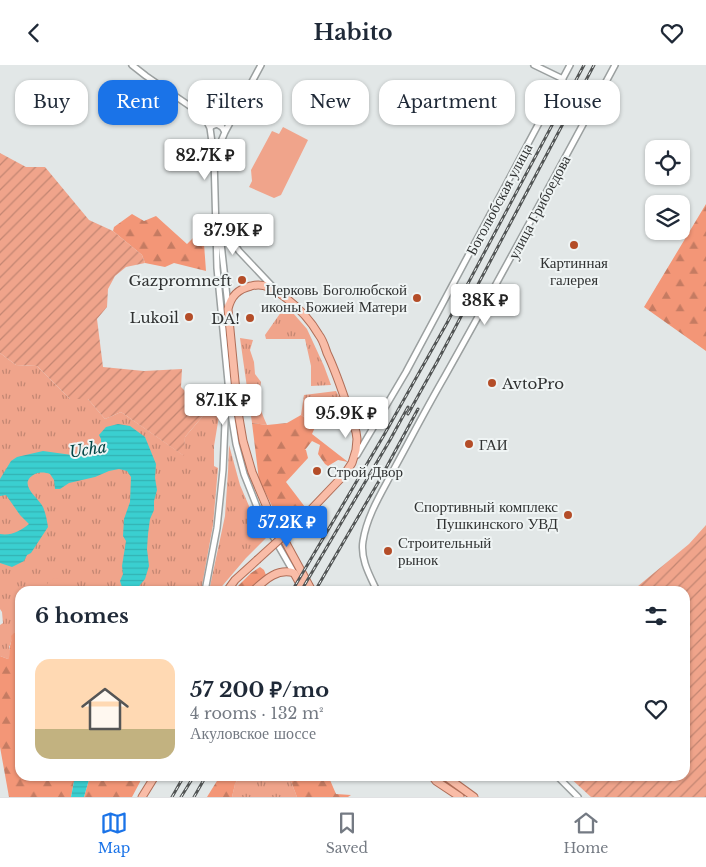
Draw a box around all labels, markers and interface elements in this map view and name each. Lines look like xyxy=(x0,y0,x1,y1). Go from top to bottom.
icon: back xyxy=(20,19,48,47)
text: Habito xyxy=(313,19,393,46)
icon: heart xyxy=(658,19,686,47)
chip: Buy xyxy=(15,80,88,125)
chip: Rent xyxy=(98,80,178,125)
chip: Filters xyxy=(188,80,282,125)
chip: New xyxy=(292,80,369,125)
chip: Apartment xyxy=(379,80,515,125)
chip: House xyxy=(525,80,620,125)
pin: 82.7K ₽ xyxy=(159,139,251,181)
street label: Боголюбская улица xyxy=(461,139,537,258)
map controls xyxy=(645,140,690,240)
button: locate xyxy=(645,140,690,185)
text: 82.7K ₽ xyxy=(175,145,235,165)
street label: улица Грибоедова xyxy=(504,151,575,262)
button: layers xyxy=(645,195,690,240)
pin: 37.9K ₽ xyxy=(187,213,279,256)
text: 37.9K ₽ xyxy=(204,220,262,240)
marker: Картинная галерея xyxy=(568,239,580,251)
place label: Картинная галерея xyxy=(540,253,608,289)
place label: Gazpromneft xyxy=(128,271,232,290)
marker: Gazpromneft xyxy=(236,274,248,286)
place label: Церковь Боголюбской иконы Божией Матери xyxy=(261,280,407,316)
pin: 38K ₽ xyxy=(450,283,520,326)
text: 38K ₽ xyxy=(462,290,508,310)
marker: Церковь Боголюбской иконы Божией Матери xyxy=(411,292,423,304)
place label: Lukoil xyxy=(130,308,179,327)
place label: DA! xyxy=(211,309,240,328)
marker: Lukoil xyxy=(183,311,195,323)
marker: DA! xyxy=(244,312,256,324)
place label: AvtoPro xyxy=(501,374,564,393)
marker: AvtoPro xyxy=(486,377,498,389)
pin: 87.1K ₽ xyxy=(177,383,269,426)
text: 87.1K ₽ xyxy=(196,390,251,410)
pin: 95.9K ₽ xyxy=(300,397,392,439)
text: 95.9K ₽ xyxy=(315,403,377,423)
place label: ГАИ xyxy=(479,435,508,454)
water label: Ucha xyxy=(68,436,108,462)
marker: ГАИ xyxy=(463,438,475,450)
place label: Строй Двор xyxy=(327,462,403,481)
marker: Строй Двор xyxy=(311,465,323,477)
place label: Спортивный комплекс Пушкинского УВД xyxy=(414,497,558,533)
pin: 57.2K ₽ xyxy=(241,505,333,548)
marker: Спортивный комплекс Пушкинского УВД xyxy=(562,509,574,521)
text: 57.2K ₽ xyxy=(258,512,316,532)
place label: Строительный рынок xyxy=(398,533,491,569)
marker: Строительный рынок xyxy=(382,545,394,557)
icon: filters xyxy=(642,602,670,630)
text: 6 homes xyxy=(35,603,129,629)
text: 57 200 ₽/mo xyxy=(190,677,329,703)
icon: home xyxy=(75,679,135,739)
icon: heart xyxy=(642,695,670,723)
text: 4 rooms · 132 m² xyxy=(190,703,324,723)
text: Акуловское шоссе xyxy=(190,723,316,743)
tab: Map xyxy=(98,809,130,857)
tab: Saved xyxy=(326,809,368,857)
tab: Home xyxy=(563,809,608,857)

